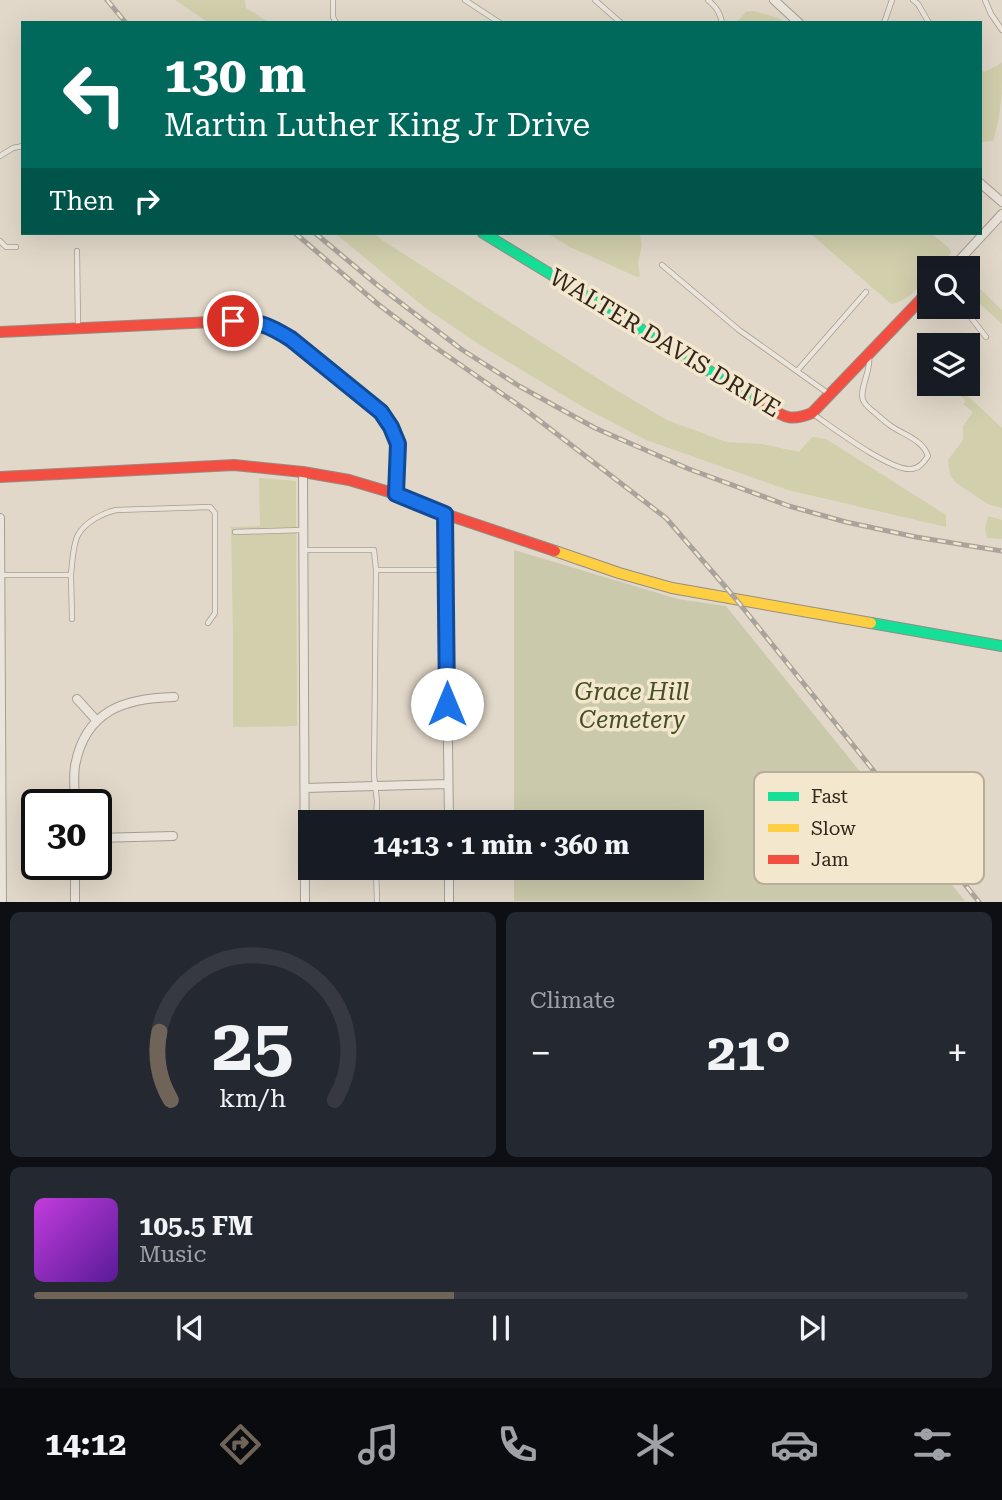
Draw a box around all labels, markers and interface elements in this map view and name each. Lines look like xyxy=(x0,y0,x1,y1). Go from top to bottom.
text: 130 m xyxy=(164,47,306,104)
icon: left xyxy=(49,49,140,140)
text: Martin Luther King Jr Drive xyxy=(164,106,590,144)
icon: right xyxy=(128,182,166,220)
text: Then xyxy=(49,186,114,216)
map controls xyxy=(917,256,980,396)
button: search xyxy=(917,256,980,319)
street label: WALTER DAVIS DRIVE xyxy=(544,263,786,423)
pin xyxy=(203,291,263,351)
icon: arrive xyxy=(214,302,252,340)
button: layers xyxy=(917,333,980,396)
position arrow xyxy=(410,667,484,741)
park label: Grace Hill Cemetery xyxy=(575,678,689,734)
legend xyxy=(754,772,984,884)
text: Fast xyxy=(811,785,848,808)
speed limit sign: 30 xyxy=(21,789,112,880)
text: Slow xyxy=(811,817,856,840)
text: 14:13 · 1 min · 360 m xyxy=(373,830,629,860)
text: Jam xyxy=(811,848,849,871)
text: Climate xyxy=(530,987,615,1014)
text: 25 xyxy=(212,1004,294,1089)
text: 21° xyxy=(707,1022,791,1083)
text: − xyxy=(530,1031,551,1075)
text: + xyxy=(947,1031,968,1075)
text: km/h xyxy=(220,1084,286,1113)
text: 105.5 FM xyxy=(139,1211,253,1241)
text: Music xyxy=(139,1241,206,1268)
icon: previous xyxy=(171,1309,209,1347)
icon: pause xyxy=(482,1309,520,1347)
icon: next xyxy=(793,1309,831,1347)
icon: directions xyxy=(216,1420,265,1469)
icon: music xyxy=(354,1420,403,1469)
icon: phone xyxy=(493,1420,542,1469)
icon: climate xyxy=(631,1420,680,1469)
icon: car xyxy=(770,1420,819,1469)
icon: filters xyxy=(908,1420,957,1469)
text: 14:12 xyxy=(45,1425,126,1463)

